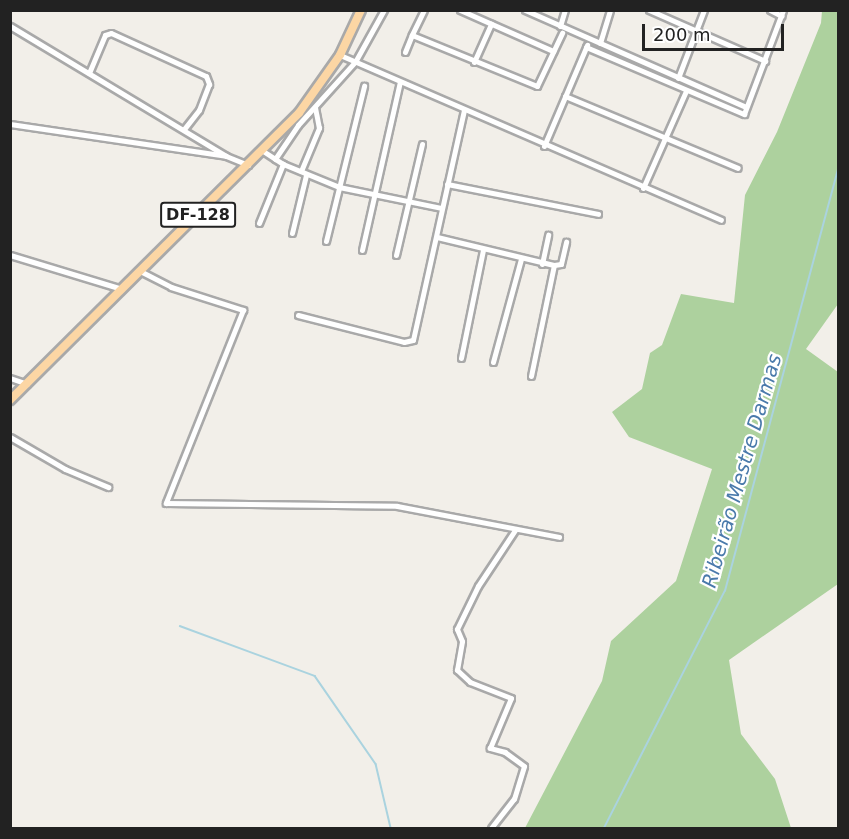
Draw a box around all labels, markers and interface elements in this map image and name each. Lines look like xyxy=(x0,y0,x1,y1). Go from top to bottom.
scale bar xyxy=(645,12,788,50)
text: 200 m xyxy=(653,24,711,45)
road number: DF-128 xyxy=(159,202,237,228)
water label: Ribeirão Mestre Darmas xyxy=(697,351,787,591)

